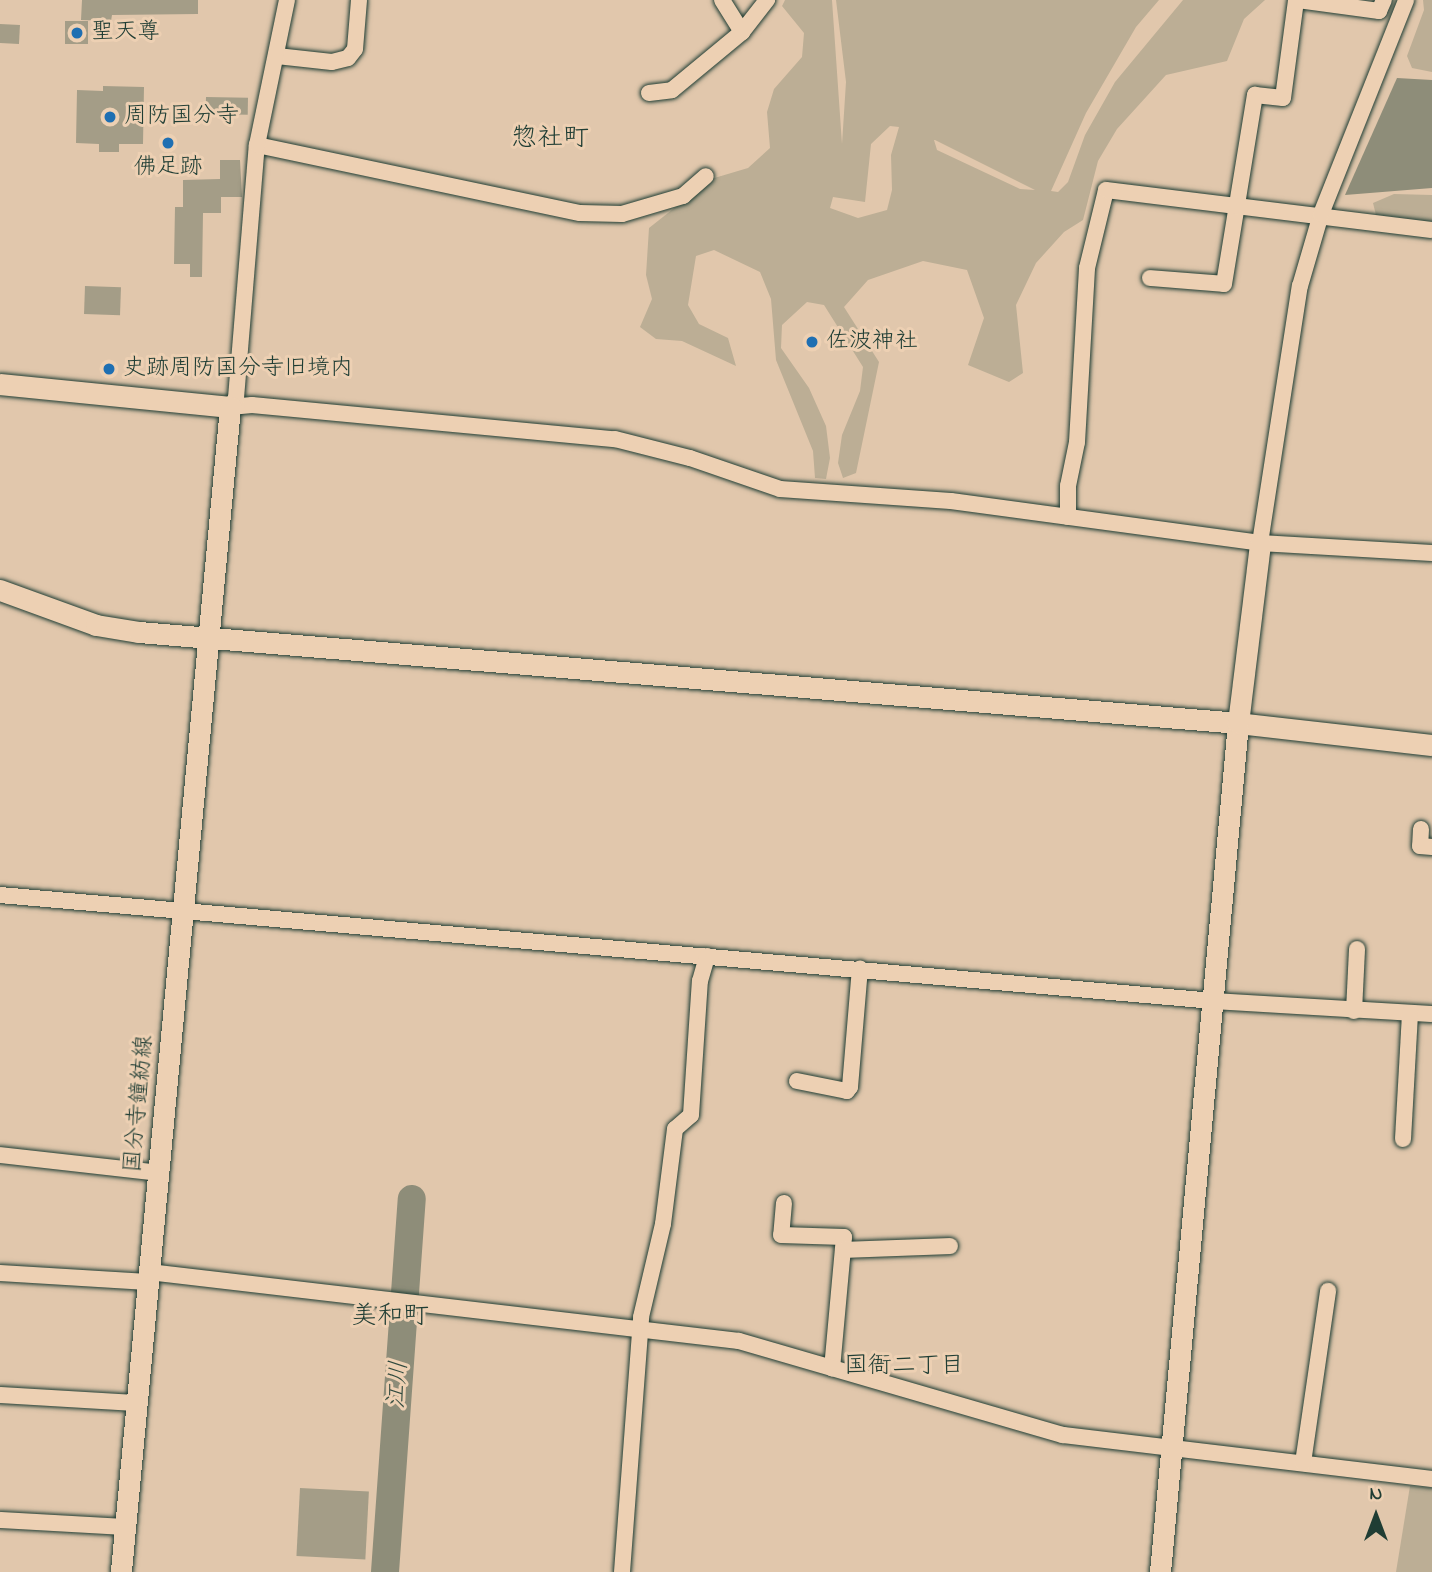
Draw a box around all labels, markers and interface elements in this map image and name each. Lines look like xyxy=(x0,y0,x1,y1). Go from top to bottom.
place label: 聖天尊 xyxy=(91,19,160,47)
marker: 聖天尊 xyxy=(69,25,85,41)
place label: 周防国分寺 xyxy=(124,103,239,131)
marker: 周防国分寺 xyxy=(102,109,118,125)
district label: 惣社町 xyxy=(511,124,589,156)
marker: 佛足跡 xyxy=(160,135,176,151)
place label: 佛足跡 xyxy=(134,154,202,182)
place label: 佐波神社 xyxy=(826,328,918,356)
marker: 佐波神社 xyxy=(804,334,820,350)
place label: 史跡周防国分寺旧境内 xyxy=(123,355,353,383)
marker: 史跡周防国分寺旧境内 xyxy=(101,361,117,377)
street label: 国分寺鐘紡線 xyxy=(120,1034,160,1174)
district label: 美和町 xyxy=(351,1302,429,1334)
district label: 国衙二丁目 xyxy=(844,1353,964,1381)
water label: 江川 xyxy=(383,1360,415,1410)
north arrow xyxy=(1341,1481,1411,1551)
text: N xyxy=(1370,1481,1382,1508)

